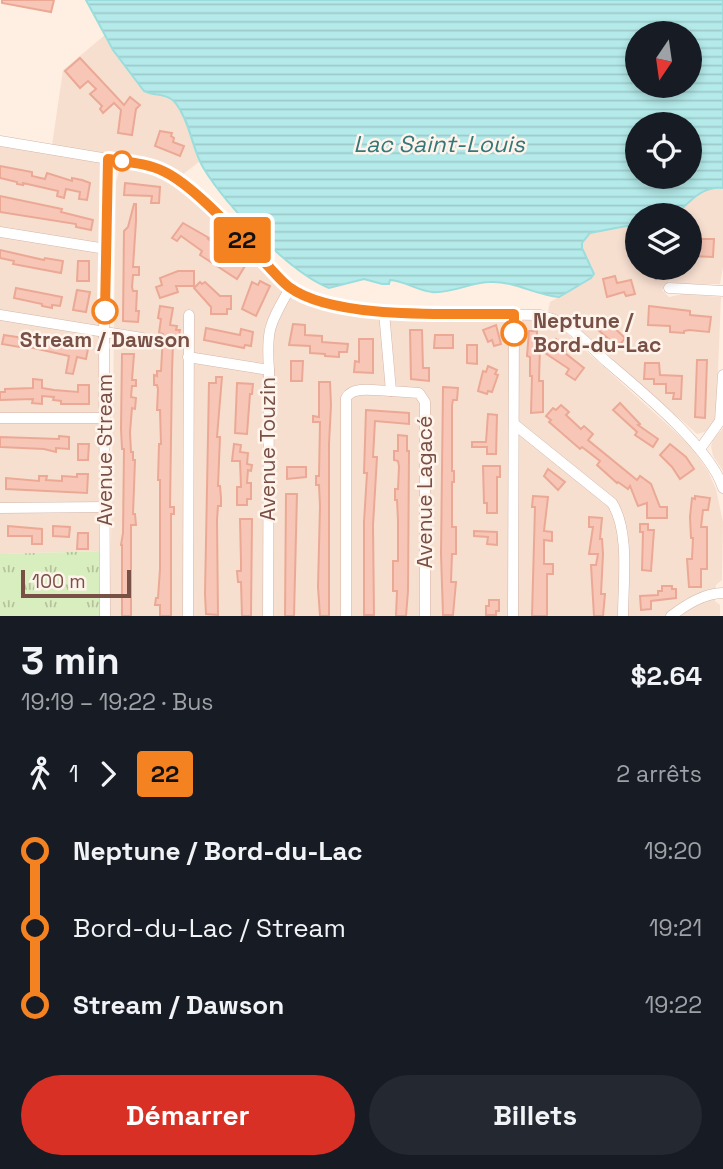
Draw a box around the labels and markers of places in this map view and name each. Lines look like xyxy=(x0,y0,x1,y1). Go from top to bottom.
unlabelled marker xyxy=(112,151,132,171)
marker: Stream / Dawson xyxy=(92,298,118,324)
place label: Neptune / Bord-du-Lac xyxy=(533,307,661,358)
marker: Neptune / Bord-du-Lac xyxy=(501,320,527,346)
place label: Stream / Dawson xyxy=(20,326,190,353)

